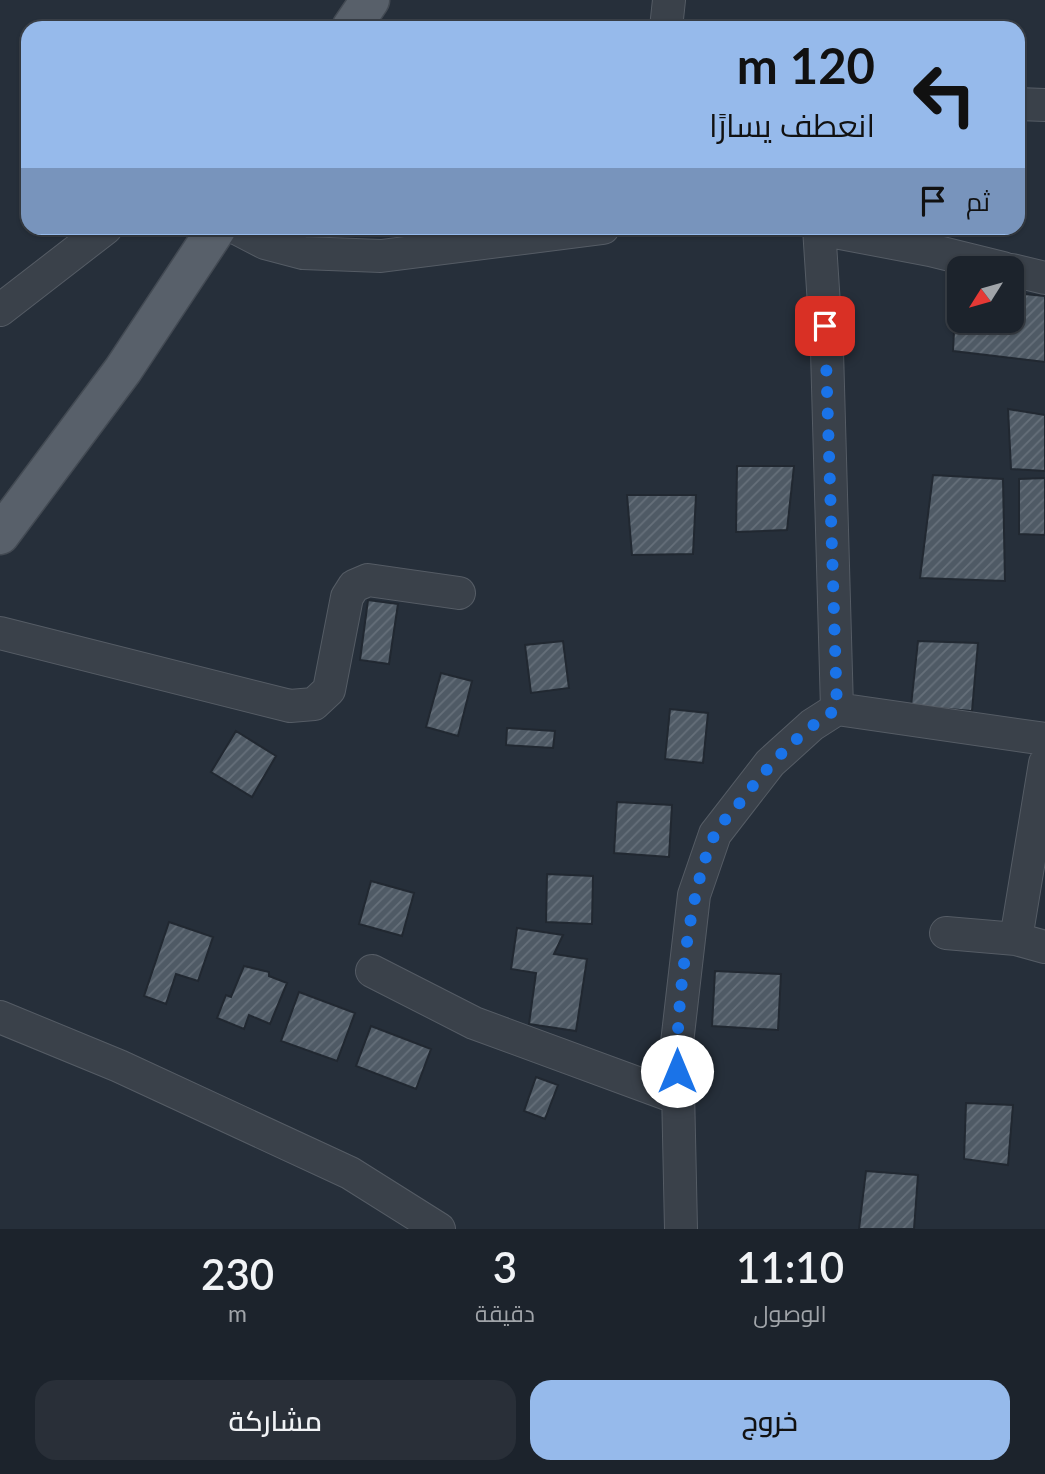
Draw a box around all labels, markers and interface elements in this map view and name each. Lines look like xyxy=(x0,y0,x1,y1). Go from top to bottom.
text: 120 m xyxy=(737,36,875,94)
icon: left xyxy=(899,49,990,140)
text: انعطف يسارًا xyxy=(709,105,875,144)
icon: arrive xyxy=(914,182,952,220)
text: ثم xyxy=(966,185,990,217)
north arrow xyxy=(947,256,1024,332)
map controls xyxy=(947,256,1024,333)
pin xyxy=(795,296,855,356)
icon: arrive xyxy=(806,307,844,345)
position arrow xyxy=(640,1034,714,1108)
text: 3 xyxy=(493,1242,517,1292)
text: 11:10 xyxy=(736,1242,844,1292)
text: 230 xyxy=(201,1249,274,1299)
text: m xyxy=(228,1299,247,1327)
text: دقيقة xyxy=(475,1299,535,1327)
text: الوصول xyxy=(753,1299,827,1327)
button: مشاركة xyxy=(35,1380,516,1460)
button: خروج xyxy=(530,1380,1010,1460)

